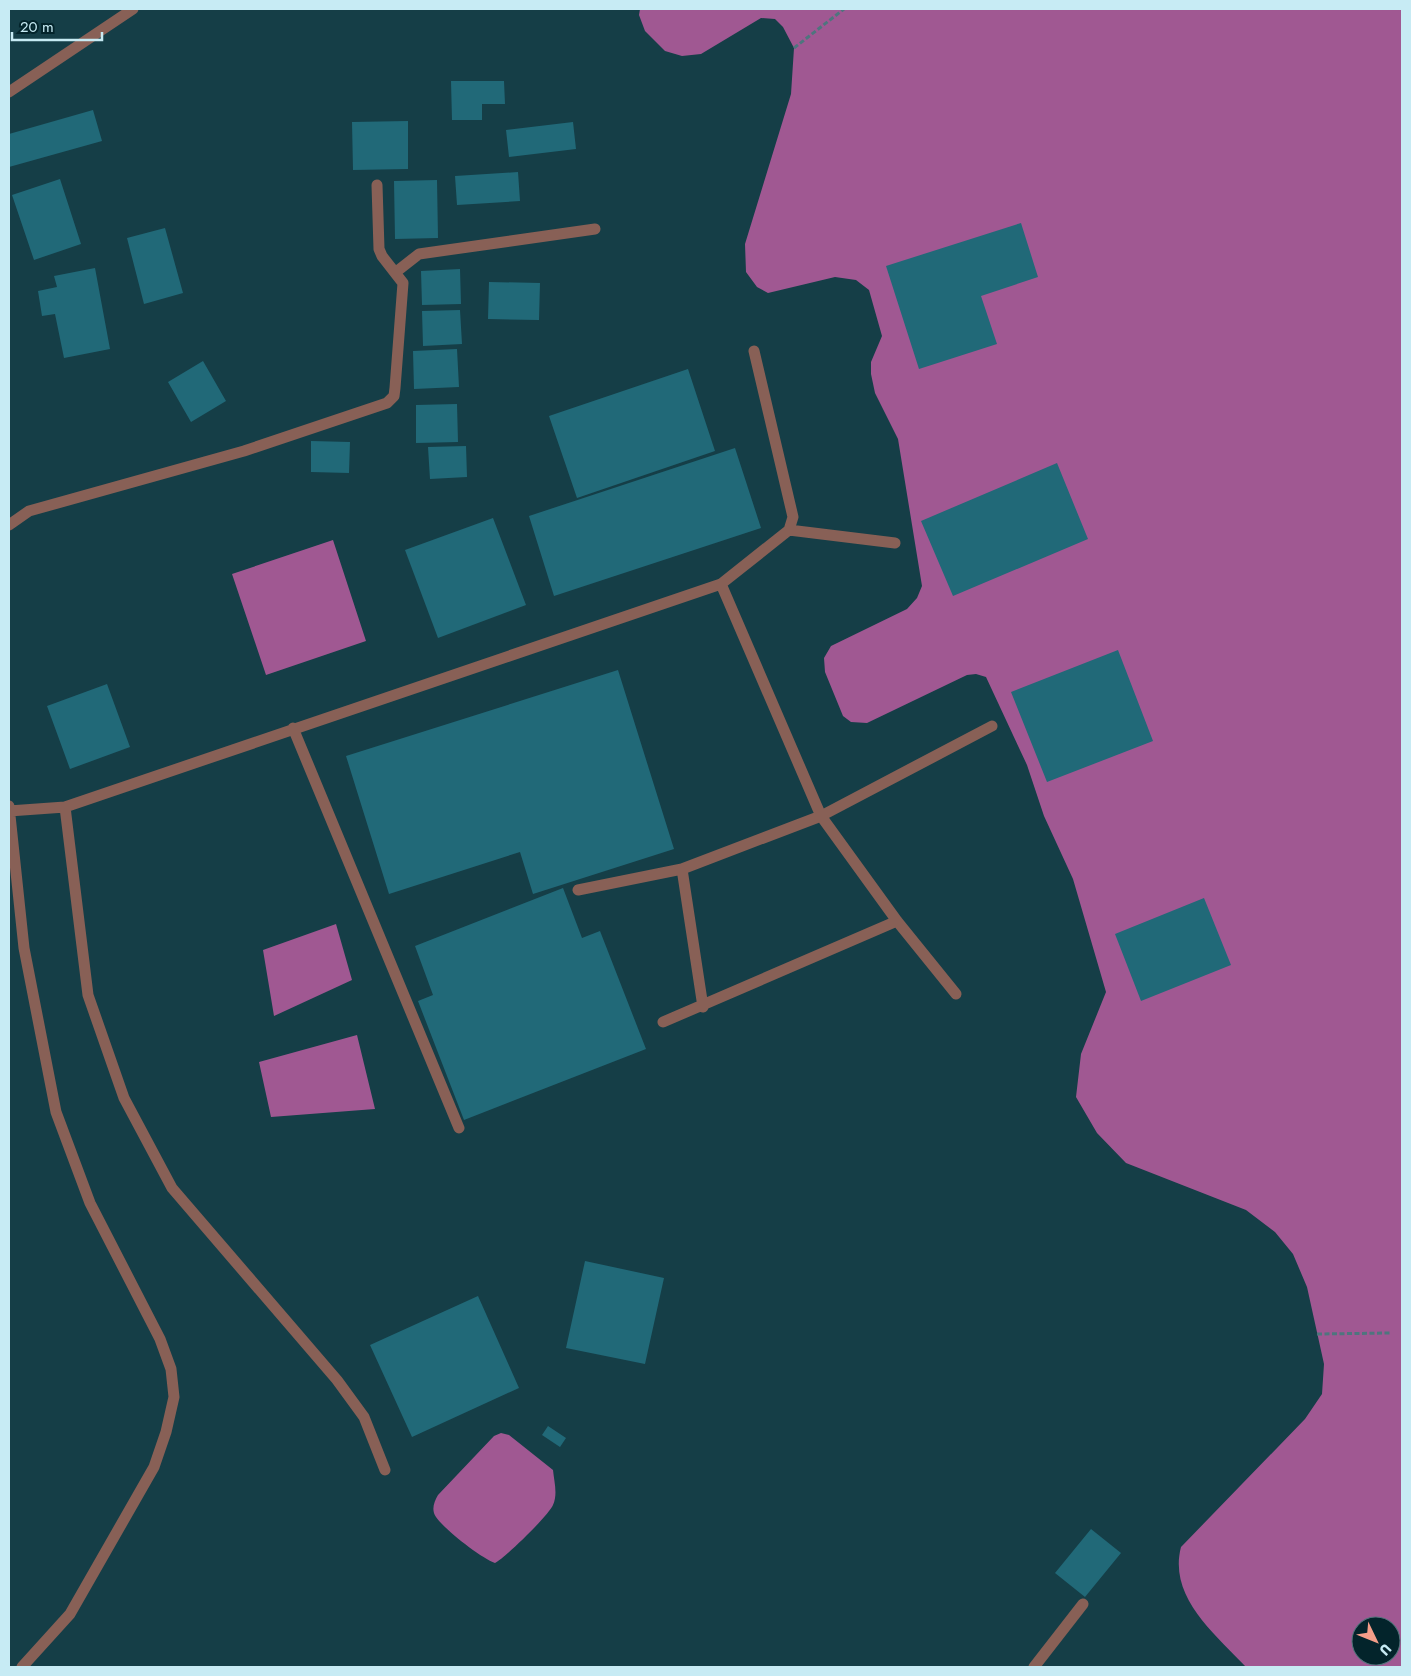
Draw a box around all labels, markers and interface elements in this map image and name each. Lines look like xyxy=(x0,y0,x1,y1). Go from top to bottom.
scale bar xyxy=(12,10,102,42)
text: 20 m xyxy=(20,16,54,38)
north arrow xyxy=(1351,1616,1401,1666)
text: U xyxy=(1375,1639,1396,1660)

